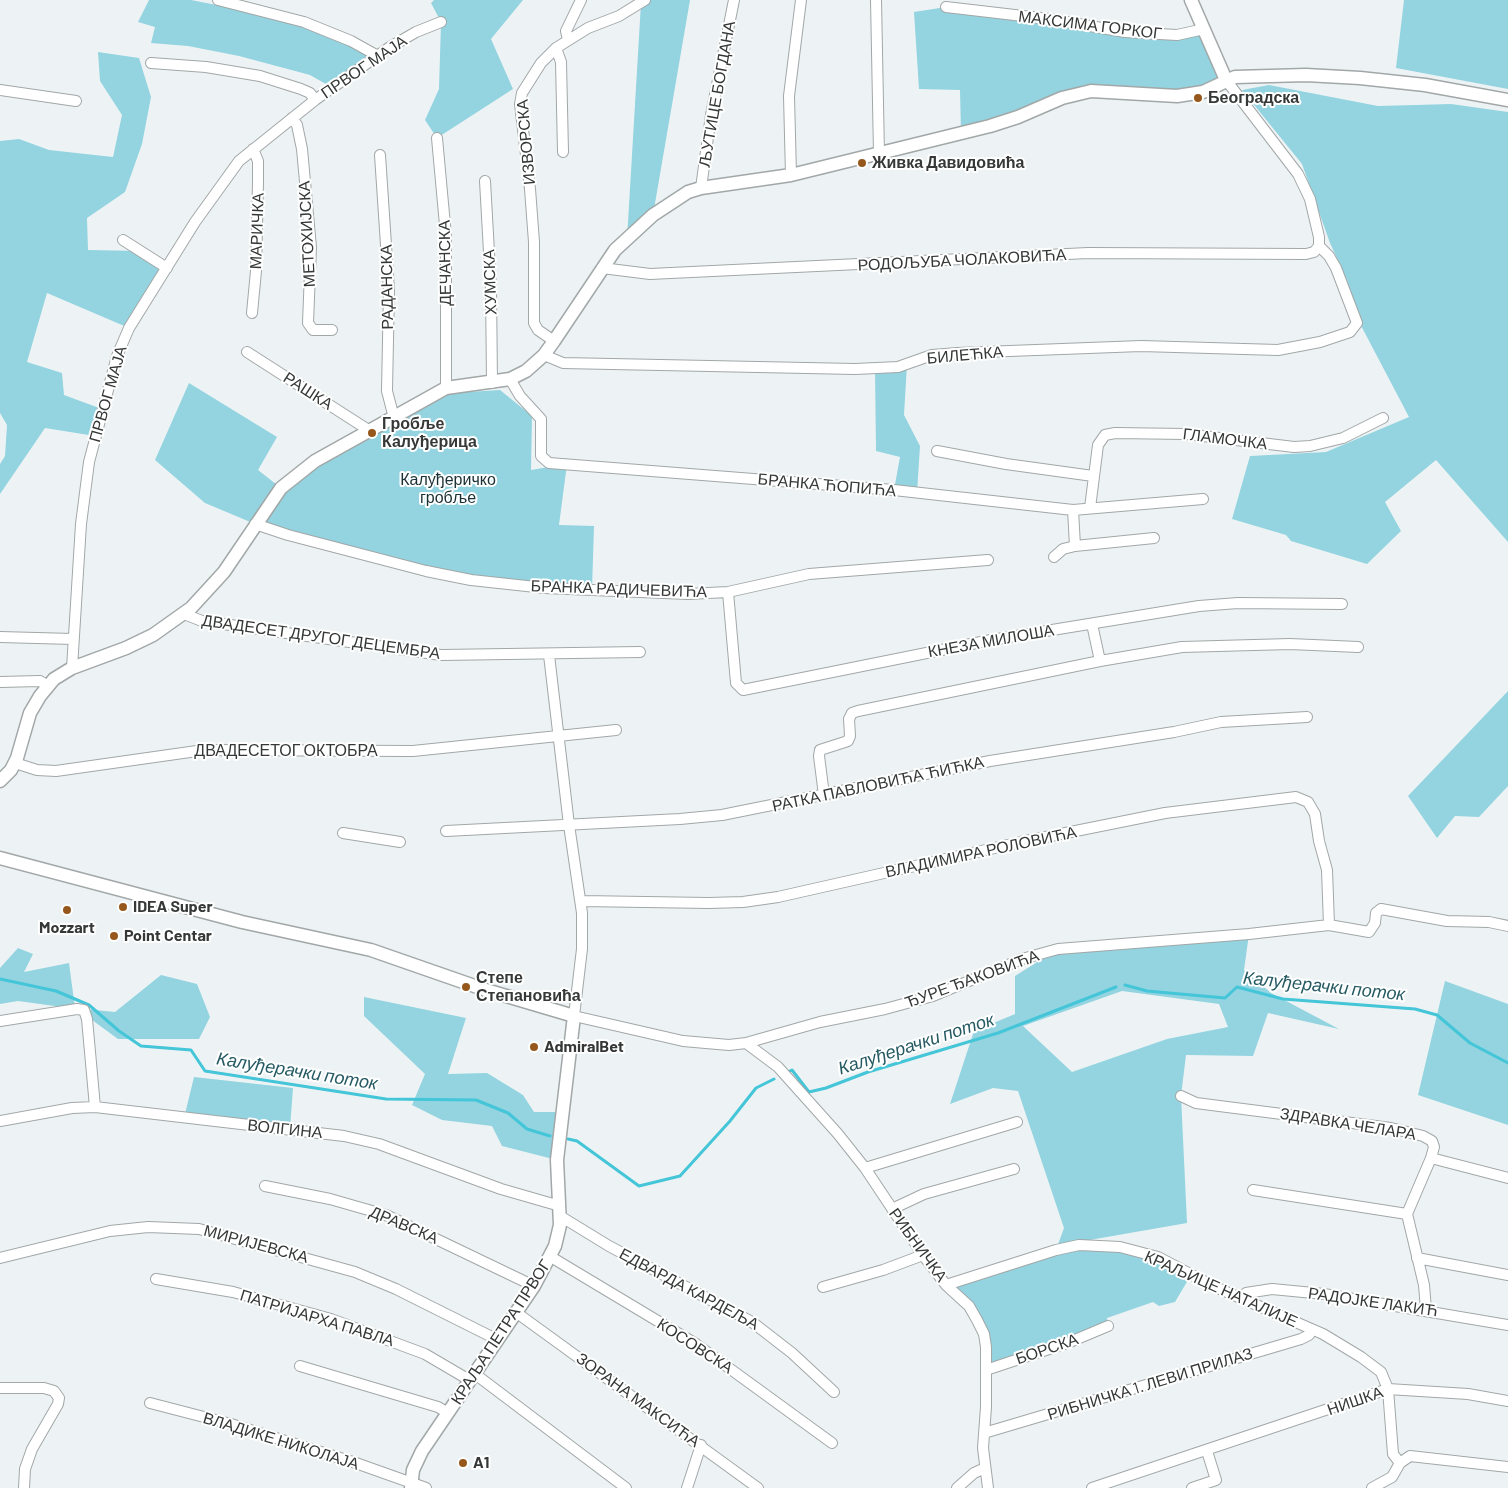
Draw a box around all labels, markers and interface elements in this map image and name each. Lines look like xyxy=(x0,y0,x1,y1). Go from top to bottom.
street label: МАКСИМА ГОРКОГ xyxy=(1017,7,1163,43)
street label: ЉУТИЦЕ БОГДАНА xyxy=(695,19,739,169)
street label: ПРВОГ МАЈА xyxy=(317,31,411,103)
place label: Београдска xyxy=(1208,88,1299,108)
marker: Београдска xyxy=(1192,92,1204,104)
street label: ИЗВОРСКА xyxy=(513,98,539,186)
place label: Живка Давидовића xyxy=(872,153,1024,173)
marker: Живка Давидовића xyxy=(856,157,868,169)
street label: МЕТОХИЈСКА xyxy=(295,180,319,288)
street label: МАРИЧКА xyxy=(246,192,268,270)
street label: ДЕЧАНСКА xyxy=(435,220,455,306)
street label: РАДАНСКА xyxy=(377,244,397,330)
street label: РОДОЉУБА ЧОЛАКОВИЋА xyxy=(857,245,1067,275)
street label: ХУМСКА xyxy=(479,249,501,315)
street label: БИЛЕЋКА xyxy=(926,342,1004,368)
street label: ПРВОГ МАЈА xyxy=(85,344,131,444)
street label: РАШКА xyxy=(280,368,336,414)
place label: Гробље Калуђерица xyxy=(382,414,477,452)
street label: ГЛАМОЧКА xyxy=(1182,424,1268,454)
marker: Гробље Калуђерица xyxy=(366,427,378,439)
street label: БРАНКА ЋОПИЋА xyxy=(757,469,897,501)
park label: Калуђеричко гробље xyxy=(400,470,496,508)
street label: БРАНКА РАДИЧЕВИЋА xyxy=(530,576,708,602)
street label: ДВАДЕСЕТ ДРУГОГ ДЕЦЕМБРА xyxy=(201,611,441,663)
street label: КНЕЗА МИЛОША xyxy=(926,620,1056,662)
street label: ДВАДЕСЕТОГ ОКТОБРА xyxy=(194,741,378,761)
street label: РАТКА ПАВЛОВИЋА ЋИЋКА xyxy=(770,752,986,816)
street label: ВЛАДИМИРА РОЛОВИЋА xyxy=(884,822,1078,882)
place label: IDEA Super xyxy=(133,897,213,917)
marker: IDEA Super xyxy=(117,901,129,913)
marker: Mozzart xyxy=(61,904,73,916)
place label: Mozzart xyxy=(39,918,95,938)
place label: Point Centar xyxy=(124,926,212,946)
marker: Point Centar xyxy=(108,930,120,942)
street label: ЂУРЕ ЂАКОВИЋА xyxy=(902,946,1042,1012)
water label: Калуђерачки поток xyxy=(1242,967,1406,1005)
place label: Степе Степановића xyxy=(476,968,581,1006)
marker: Степе Степановића xyxy=(460,981,472,993)
water label: Калуђерачки поток xyxy=(835,1009,997,1079)
place label: AdmiralBet xyxy=(544,1037,624,1057)
marker: AdmiralBet xyxy=(528,1041,540,1053)
water label: Калуђерачки поток xyxy=(215,1048,379,1094)
street label: ЗДРАВКА ЧЕЛАРА xyxy=(1279,1104,1417,1144)
street label: ВОЛГИНА xyxy=(247,1116,323,1142)
street label: ДРАВСКА xyxy=(367,1202,441,1248)
street label: РИБНИЧКА xyxy=(885,1204,951,1286)
street label: МИРИЈЕВСКА xyxy=(202,1221,310,1267)
street label: ЕДВАРДА КАРДЕЉА xyxy=(616,1244,762,1334)
street label: КРАЉИЦЕ НАТАЛИЈЕ xyxy=(1141,1247,1301,1331)
street label: КРАЉА ПЕТРА ПРВОГ xyxy=(447,1256,555,1408)
street label: РАДОЈКЕ ЛАКИЋ xyxy=(1307,1283,1439,1321)
street label: ПАТРИЈАРХА ПАВЛА xyxy=(238,1285,396,1351)
street label: КОСОВСКА xyxy=(653,1314,737,1378)
street label: БОРСКА xyxy=(1013,1329,1081,1369)
street label: РИБНИЧКА 1. ЛЕВИ ПРИЛАЗ xyxy=(1045,1344,1255,1424)
street label: ЗОРАНА МАКСИЋА xyxy=(572,1349,704,1451)
street label: НИШКА xyxy=(1325,1383,1385,1419)
street label: ВЛАДИКЕ НИКОЛАЈА xyxy=(201,1408,361,1474)
place label: A1 xyxy=(473,1453,489,1473)
marker: A1 xyxy=(457,1457,469,1469)

